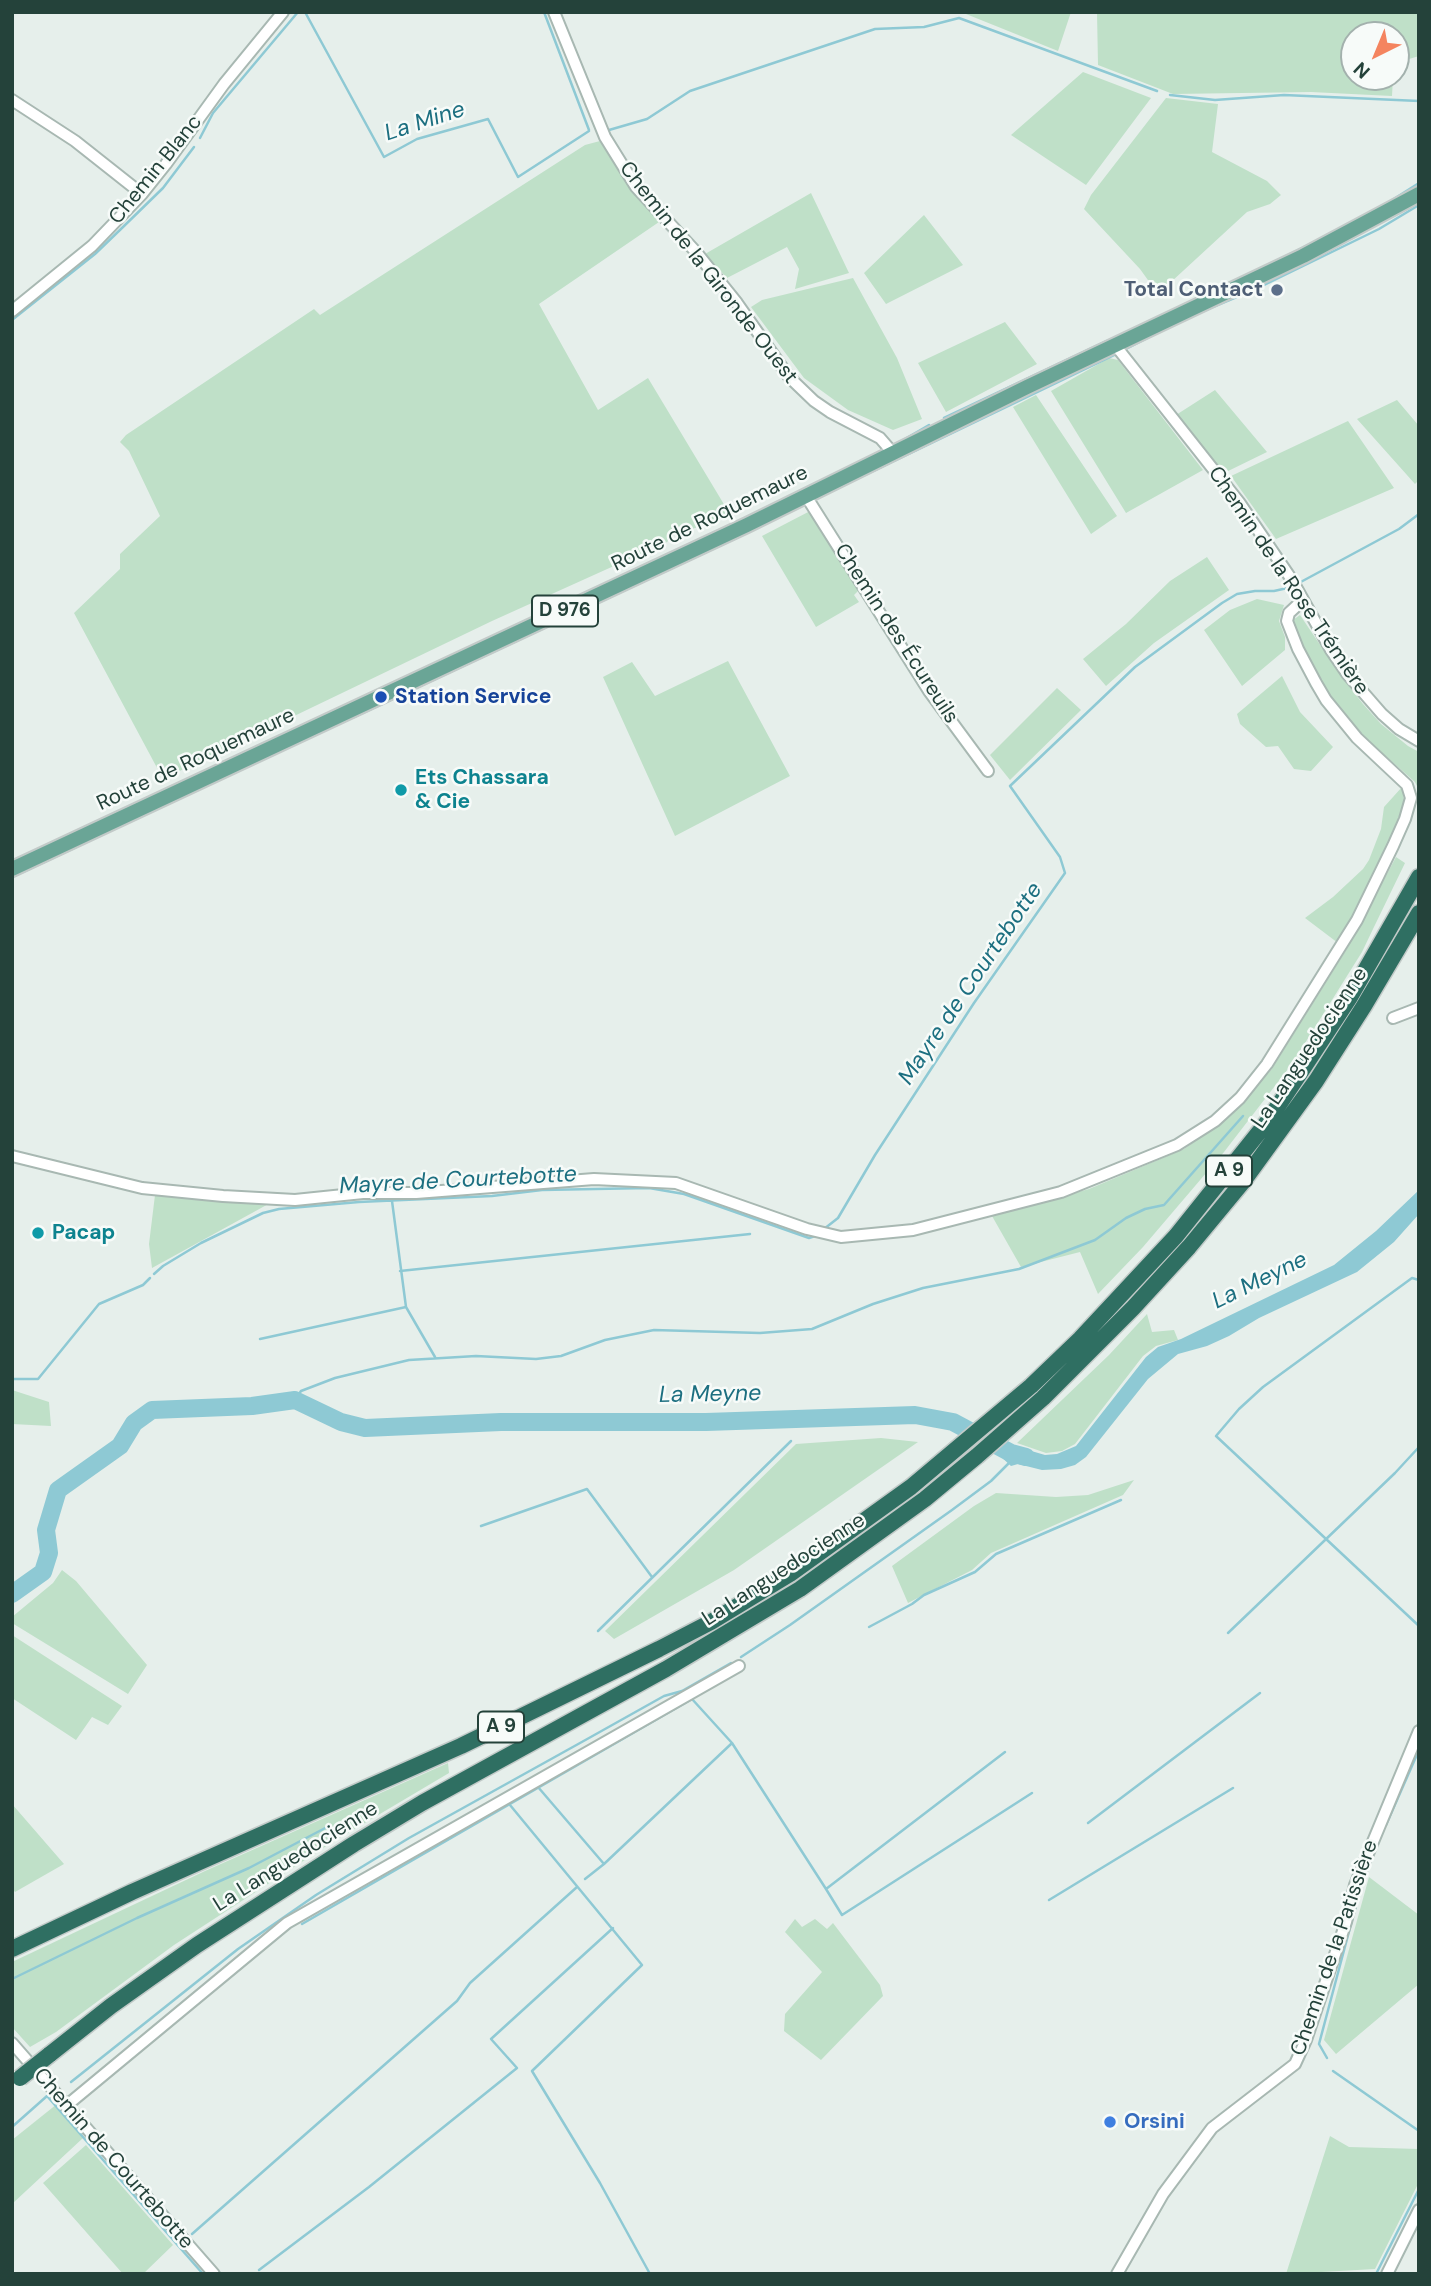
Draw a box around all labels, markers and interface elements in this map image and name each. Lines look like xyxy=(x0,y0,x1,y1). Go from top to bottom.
north arrow xyxy=(1340,21,1410,91)
text: N xyxy=(1348,56,1375,84)
water label: La Mine xyxy=(381,96,469,148)
street label: Chemin Blanc xyxy=(104,110,208,230)
street label: Chemin de la Gironde Ouest xyxy=(613,157,803,389)
place label: Total Contact xyxy=(1124,277,1263,303)
marker: Total Contact xyxy=(1269,282,1285,298)
street label: Route de Roquemaure xyxy=(608,460,812,578)
street label: Chemin de la Rose Trémière xyxy=(1202,462,1374,700)
street label: Chemin des Écureuils xyxy=(828,539,964,729)
road number: D 976 xyxy=(532,596,598,626)
place label: Station Service xyxy=(395,684,551,710)
marker: Station Service xyxy=(373,689,389,705)
street label: Route de Roquemaure xyxy=(93,703,299,817)
place label: Ets Chassara & Cie xyxy=(415,765,549,815)
marker: Ets Chassara & Cie xyxy=(393,782,409,798)
water label: Mayre de Courtebotte xyxy=(893,878,1049,1090)
street label: La Languedocienne xyxy=(1247,963,1373,1133)
road number: A 9 xyxy=(1206,1156,1252,1186)
water label: Mayre de Courtebotte xyxy=(338,1161,578,1201)
place label: Pacap xyxy=(52,1220,115,1246)
marker: Pacap xyxy=(30,1225,46,1241)
water label: La Meyne xyxy=(1208,1246,1312,1316)
water label: La Meyne xyxy=(659,1380,761,1410)
street label: La Languedocienne xyxy=(698,1508,870,1632)
road number: A 9 xyxy=(478,1712,524,1742)
street label: La Languedocienne xyxy=(209,1796,383,1918)
street label: Chemin de la Patissière xyxy=(1286,1837,1384,2059)
street label: Chemin de Courtebotte xyxy=(28,2063,198,2255)
place label: Orsini xyxy=(1124,2109,1185,2135)
marker: Orsini xyxy=(1102,2114,1118,2130)

